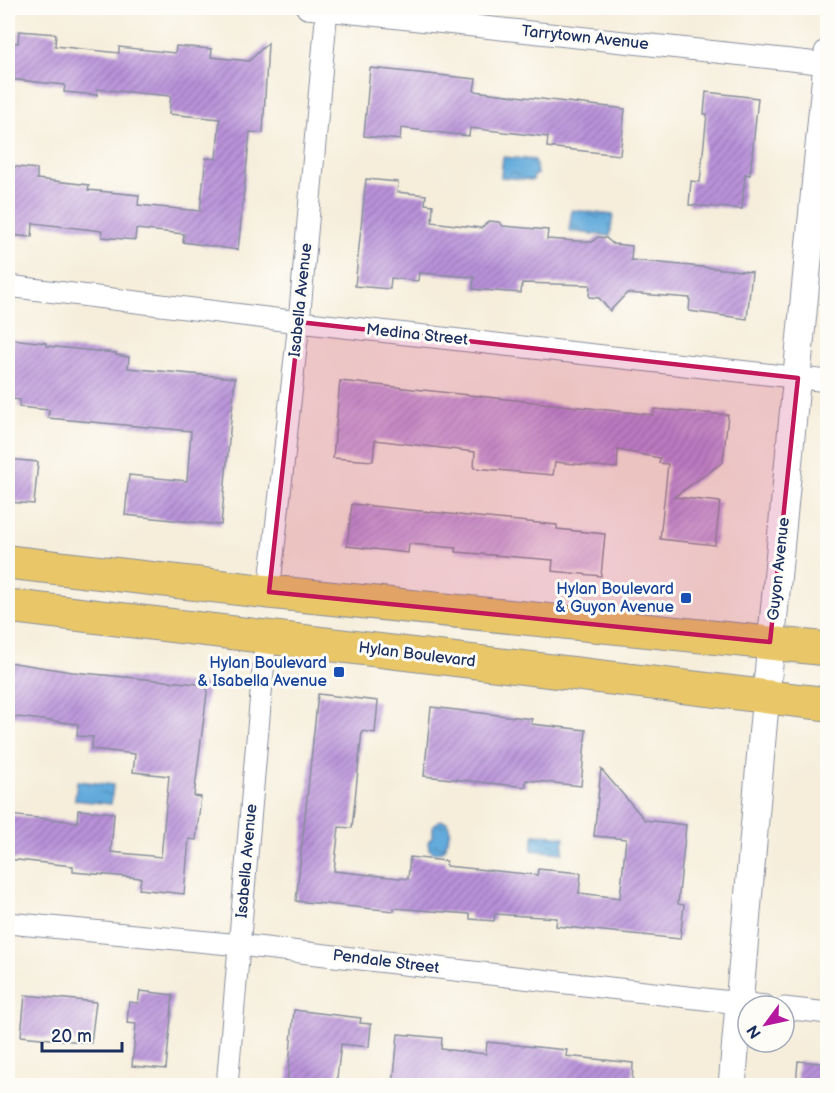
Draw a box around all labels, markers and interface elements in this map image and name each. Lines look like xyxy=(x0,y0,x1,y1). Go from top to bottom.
street label: Tarrytown Avenue xyxy=(520,22,650,54)
street label: Isabella Avenue xyxy=(286,242,316,358)
street label: Medina Street xyxy=(365,320,469,350)
street label: Guyon Avenue xyxy=(764,516,794,622)
place label: Hylan Boulevard & Guyon Avenue xyxy=(555,580,674,617)
marker: Hylan Boulevard & Guyon Avenue xyxy=(679,591,693,605)
street label: Hylan Boulevard xyxy=(357,638,477,672)
place label: Hylan Boulevard & Isabella Avenue xyxy=(198,654,327,691)
marker: Hylan Boulevard & Isabella Avenue xyxy=(332,665,346,679)
street label: Isabella Avenue xyxy=(233,803,261,919)
street label: Pendale Street xyxy=(332,946,440,978)
north arrow xyxy=(736,994,796,1054)
scale bar xyxy=(42,1015,122,1053)
text: N xyxy=(743,1021,766,1042)
text: 20 m xyxy=(51,1026,92,1047)

